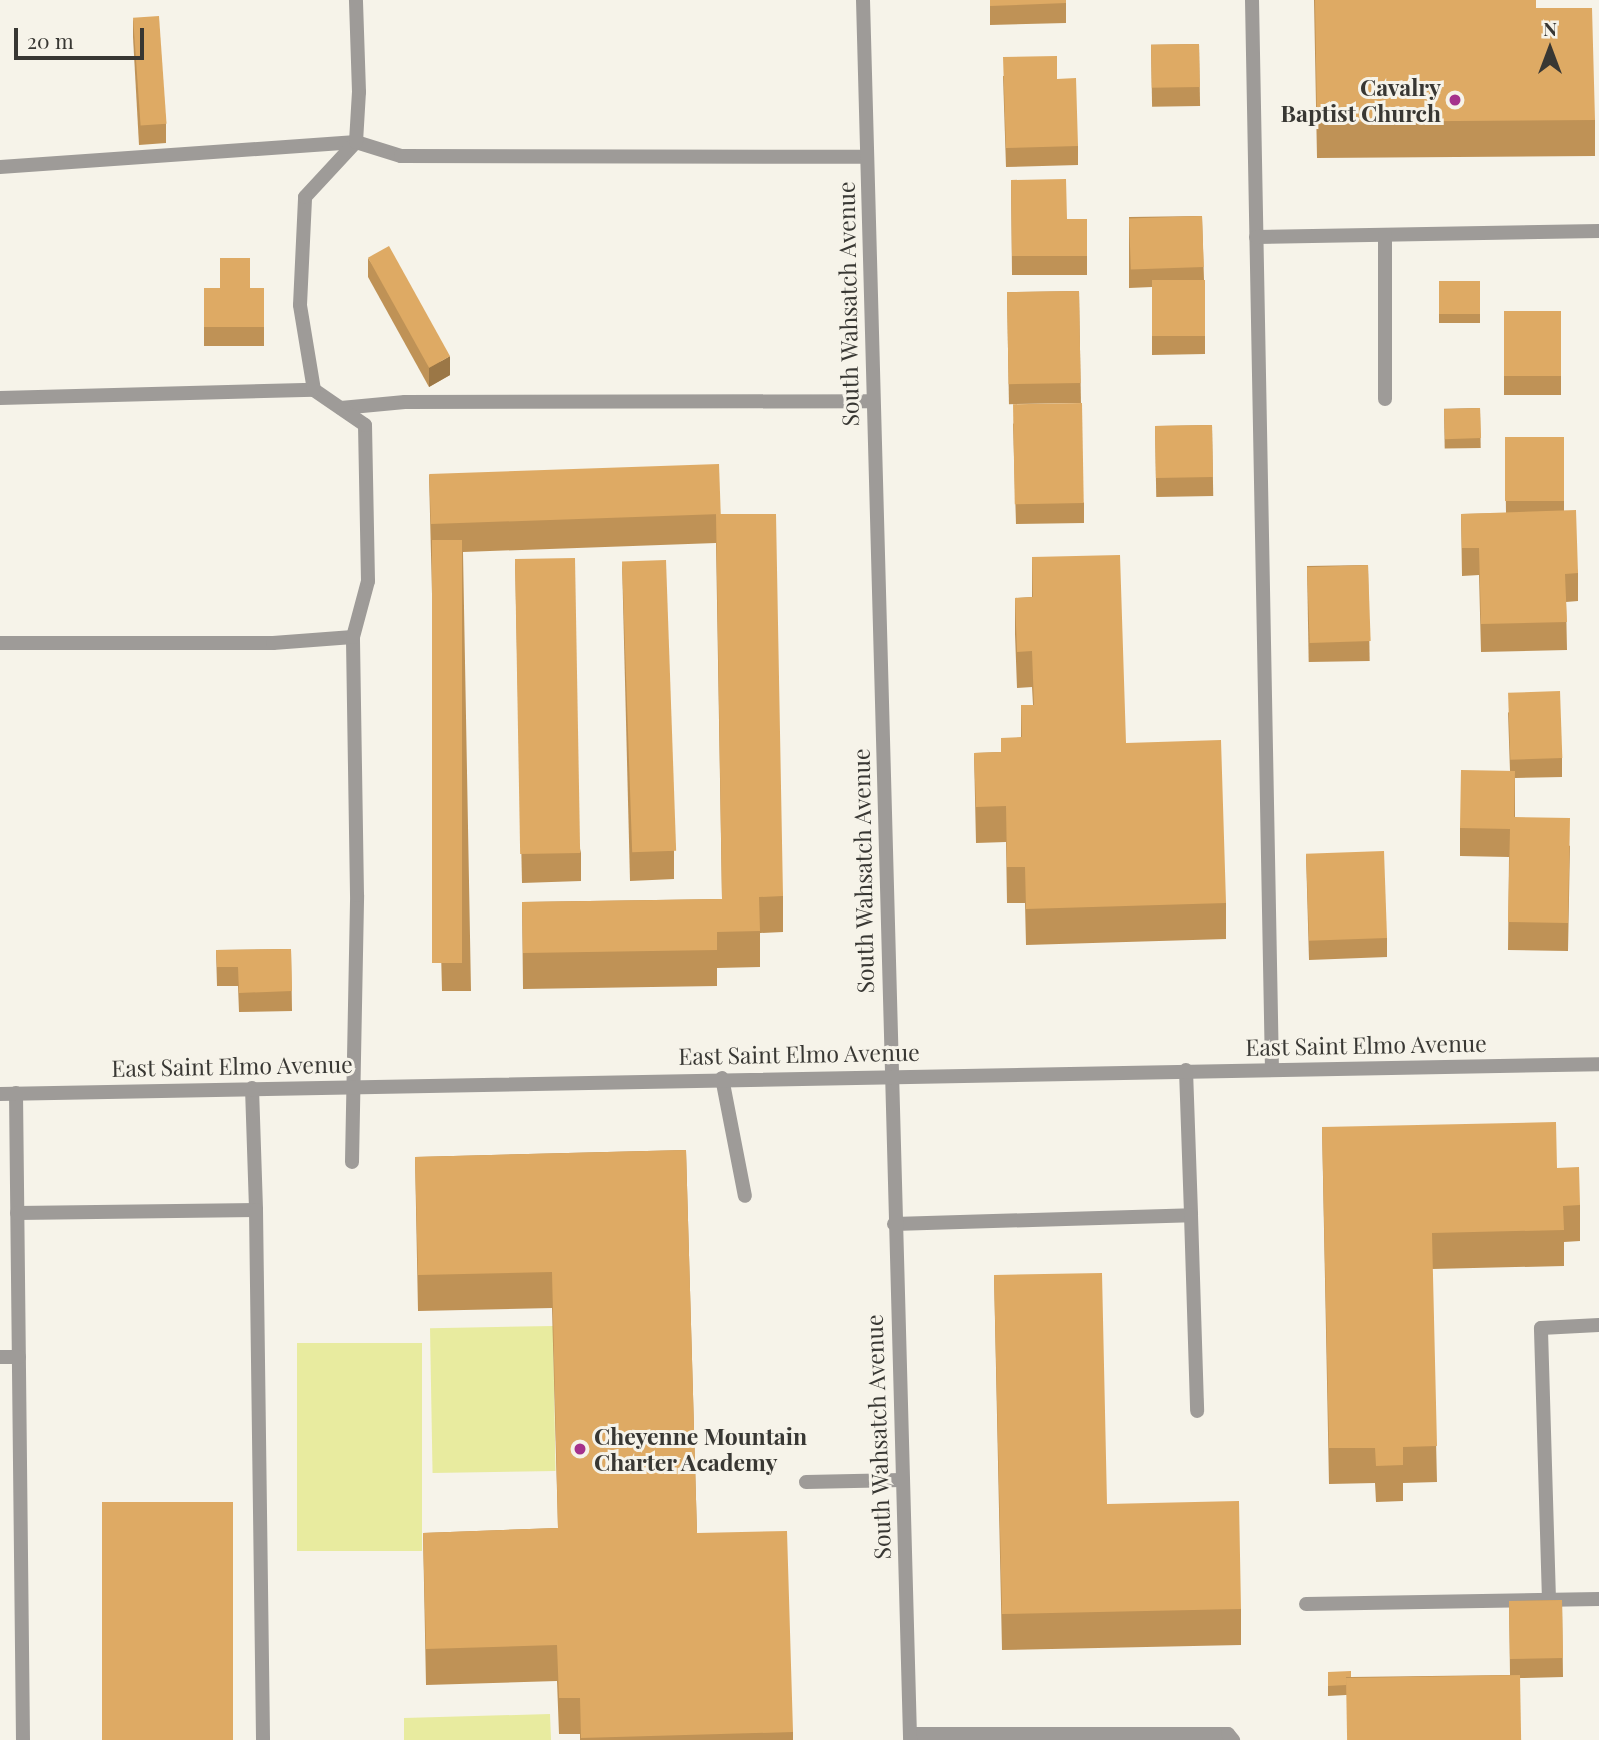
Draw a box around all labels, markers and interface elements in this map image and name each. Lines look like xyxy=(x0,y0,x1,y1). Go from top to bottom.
scale bar xyxy=(18,14,147,58)
north arrow xyxy=(1515,14,1585,84)
text: N xyxy=(1543,15,1557,41)
text: 20 m xyxy=(27,26,74,54)
place label: Cavalry Baptist Church xyxy=(1280,73,1441,127)
marker: Cavalry Baptist Church xyxy=(1447,92,1463,108)
street label: South Wahsatch Avenue xyxy=(832,180,864,428)
street label: South Wahsatch Avenue xyxy=(847,747,879,995)
street label: East Saint Elmo Avenue xyxy=(1244,1029,1488,1061)
street label: East Saint Elmo Avenue xyxy=(677,1038,921,1070)
street label: East Saint Elmo Avenue xyxy=(110,1050,354,1082)
street label: South Wahsatch Avenue xyxy=(860,1313,896,1561)
place label: Cheyenne Mountain Charter Academy xyxy=(594,1422,807,1476)
marker: Cheyenne Mountain Charter Academy xyxy=(572,1441,588,1457)

